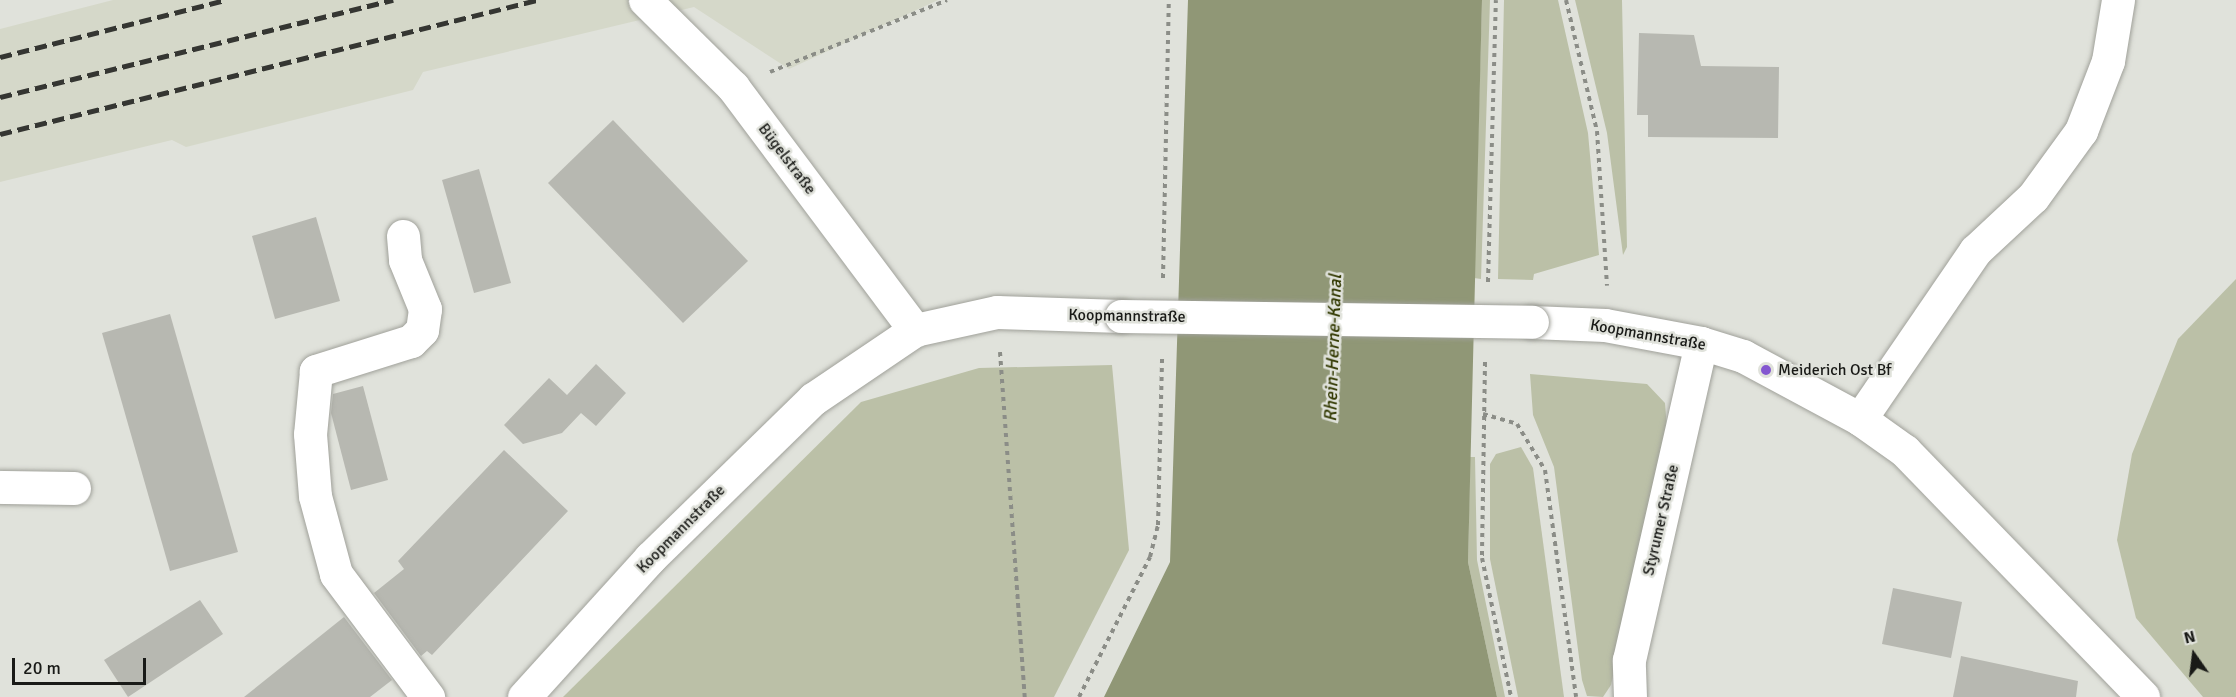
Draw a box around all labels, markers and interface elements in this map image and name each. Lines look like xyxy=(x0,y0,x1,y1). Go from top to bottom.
street label: Bügelstraße xyxy=(754,120,820,198)
water label: Rhein-Herne-Kanal xyxy=(1320,274,1346,422)
street label: Koopmannstraße xyxy=(1068,305,1186,327)
street label: Koopmannstraße xyxy=(1589,315,1707,355)
place label: Meiderich Ost Bf xyxy=(1778,360,1891,380)
marker: Meiderich Ost Bf xyxy=(1759,363,1773,377)
street label: Styrumer Straße xyxy=(1639,463,1683,577)
street label: Koopmannstraße xyxy=(633,481,729,577)
north arrow xyxy=(2164,625,2224,685)
text: N xyxy=(2182,626,2197,649)
scale bar xyxy=(15,646,148,684)
text: 20 m xyxy=(23,657,61,679)

